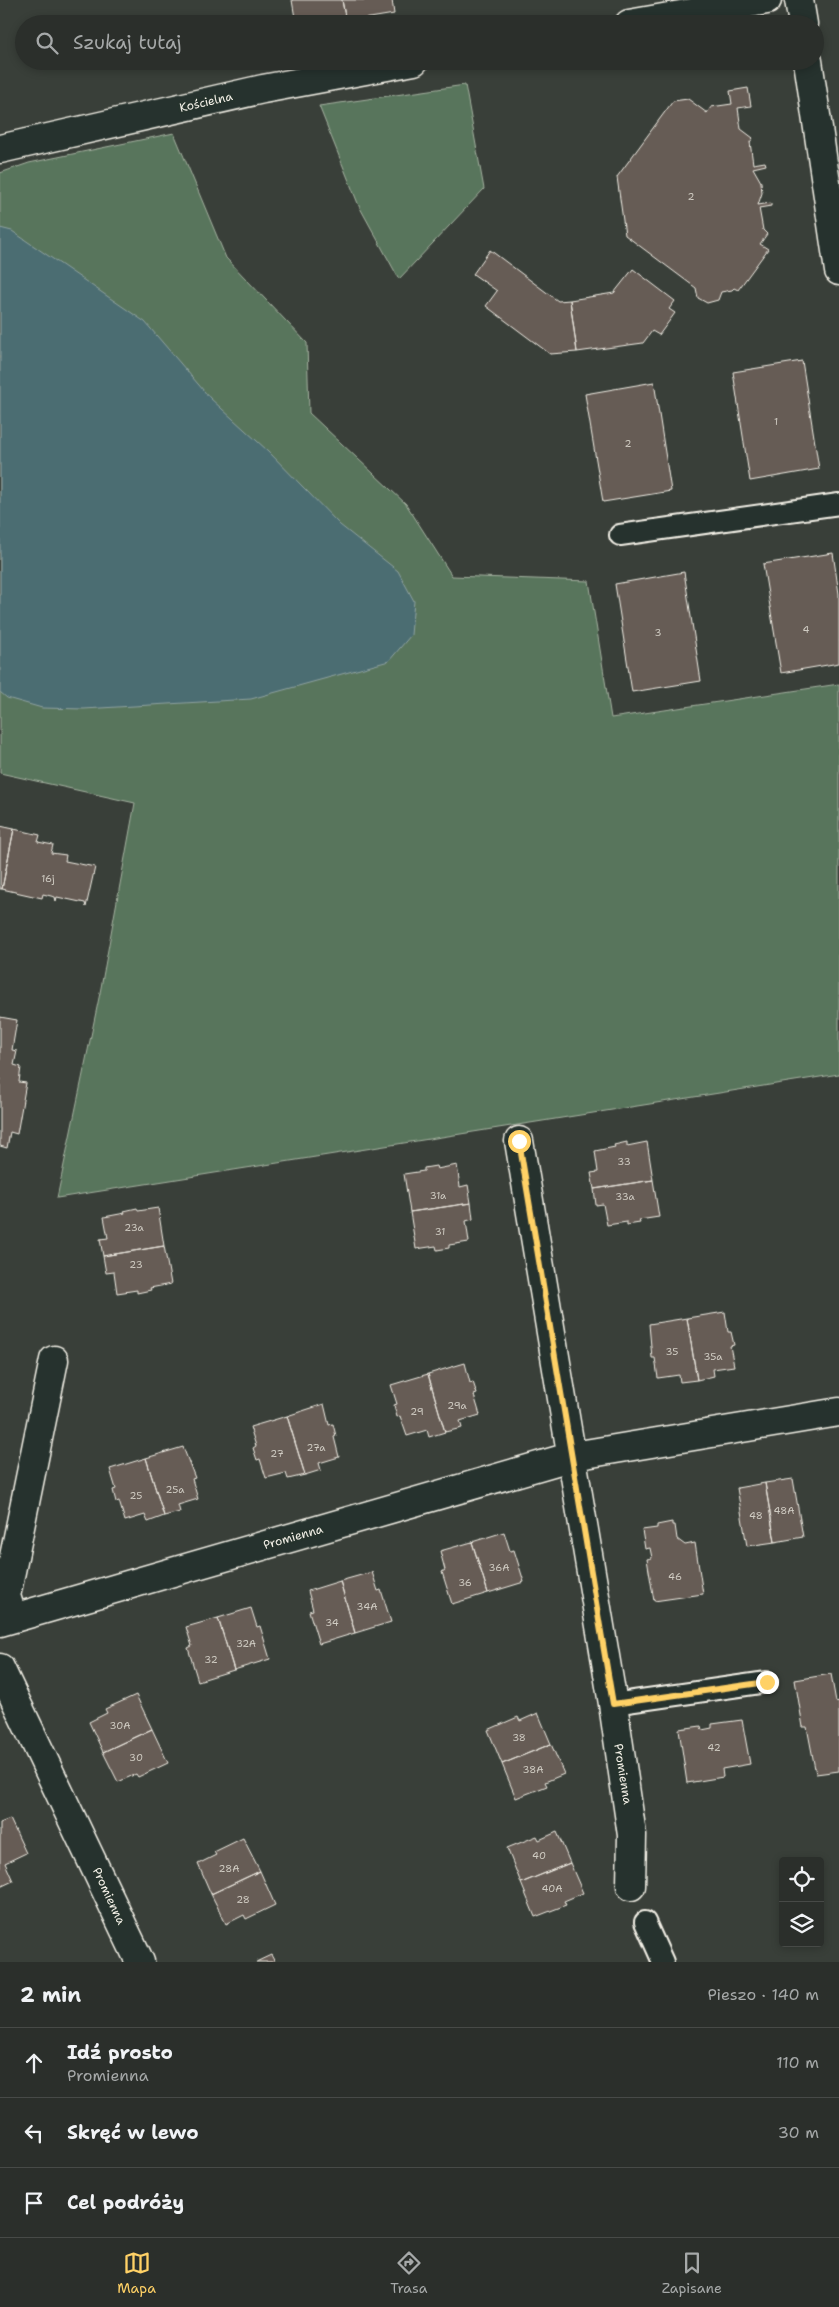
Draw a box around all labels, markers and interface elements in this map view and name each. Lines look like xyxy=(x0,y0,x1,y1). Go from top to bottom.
search box xyxy=(15,15,824,70)
icon: search xyxy=(33,29,61,57)
text: Szukaj tutaj xyxy=(73,30,182,55)
street label: Kościelna xyxy=(178,88,235,116)
house number: 2 xyxy=(688,190,695,203)
house number: 1 xyxy=(774,415,778,428)
house number: 2 xyxy=(625,437,632,450)
house number: 4 xyxy=(803,623,810,636)
house number: 3 xyxy=(655,626,662,639)
house number: 16j xyxy=(41,872,55,885)
route start xyxy=(508,1130,531,1153)
house number: 33 xyxy=(617,1155,631,1168)
house number: 31a xyxy=(430,1189,447,1202)
house number: 33a xyxy=(615,1190,635,1203)
house number: 23a xyxy=(124,1221,145,1234)
house number: 31 xyxy=(435,1225,445,1238)
house number: 23 xyxy=(129,1258,143,1271)
house number: 35 xyxy=(666,1345,678,1358)
house number: 35a xyxy=(703,1350,723,1363)
house number: 29a xyxy=(447,1399,468,1412)
house number: 29 xyxy=(410,1405,424,1418)
house number: 27a xyxy=(306,1441,326,1454)
house number: 27 xyxy=(270,1447,284,1460)
house number: 25a xyxy=(165,1483,185,1496)
house number: 25 xyxy=(130,1489,142,1502)
house number: 48A xyxy=(773,1504,795,1517)
house number: 48 xyxy=(749,1509,763,1522)
street label: Promienna xyxy=(261,1521,325,1553)
house number: 36A xyxy=(489,1561,509,1574)
house number: 46 xyxy=(668,1570,682,1583)
house number: 36 xyxy=(458,1576,472,1589)
house number: 34A xyxy=(357,1600,377,1613)
house number: 34 xyxy=(325,1616,339,1629)
house number: 32A xyxy=(236,1637,256,1650)
house number: 32 xyxy=(204,1653,218,1666)
route end xyxy=(756,1671,779,1694)
house number: 30A xyxy=(109,1719,131,1732)
house number: 38 xyxy=(512,1731,526,1744)
house number: 42 xyxy=(707,1741,721,1754)
street label: Promienna xyxy=(610,1742,636,1806)
house number: 30 xyxy=(129,1751,143,1764)
house number: 38A xyxy=(523,1763,543,1776)
house number: 40 xyxy=(532,1849,546,1862)
map controls xyxy=(779,1857,824,1947)
button: locate xyxy=(779,1857,824,1902)
house number: 28A xyxy=(219,1862,239,1875)
street label: Promienna xyxy=(89,1865,129,1928)
house number: 40A xyxy=(541,1882,563,1895)
house number: 28 xyxy=(236,1893,250,1906)
button: layers xyxy=(779,1902,824,1947)
text: 2 min xyxy=(20,1981,81,2009)
text: Pieszo · 140 m xyxy=(707,1984,819,2005)
text: Idź prosto xyxy=(67,2040,173,2065)
icon: ahead xyxy=(20,2049,48,2077)
text: 110 m xyxy=(776,2052,819,2073)
text: Promienna xyxy=(67,2065,149,2086)
icon: left xyxy=(20,2119,48,2147)
text: Skręć w lewo xyxy=(67,2120,199,2145)
text: 30 m xyxy=(778,2122,819,2143)
icon: arrive xyxy=(20,2189,48,2217)
text: Cel podróży xyxy=(67,2190,184,2215)
tab: Mapa xyxy=(117,2249,156,2297)
tab: Trasa xyxy=(390,2249,427,2297)
tab: Zapisane xyxy=(662,2249,722,2297)

